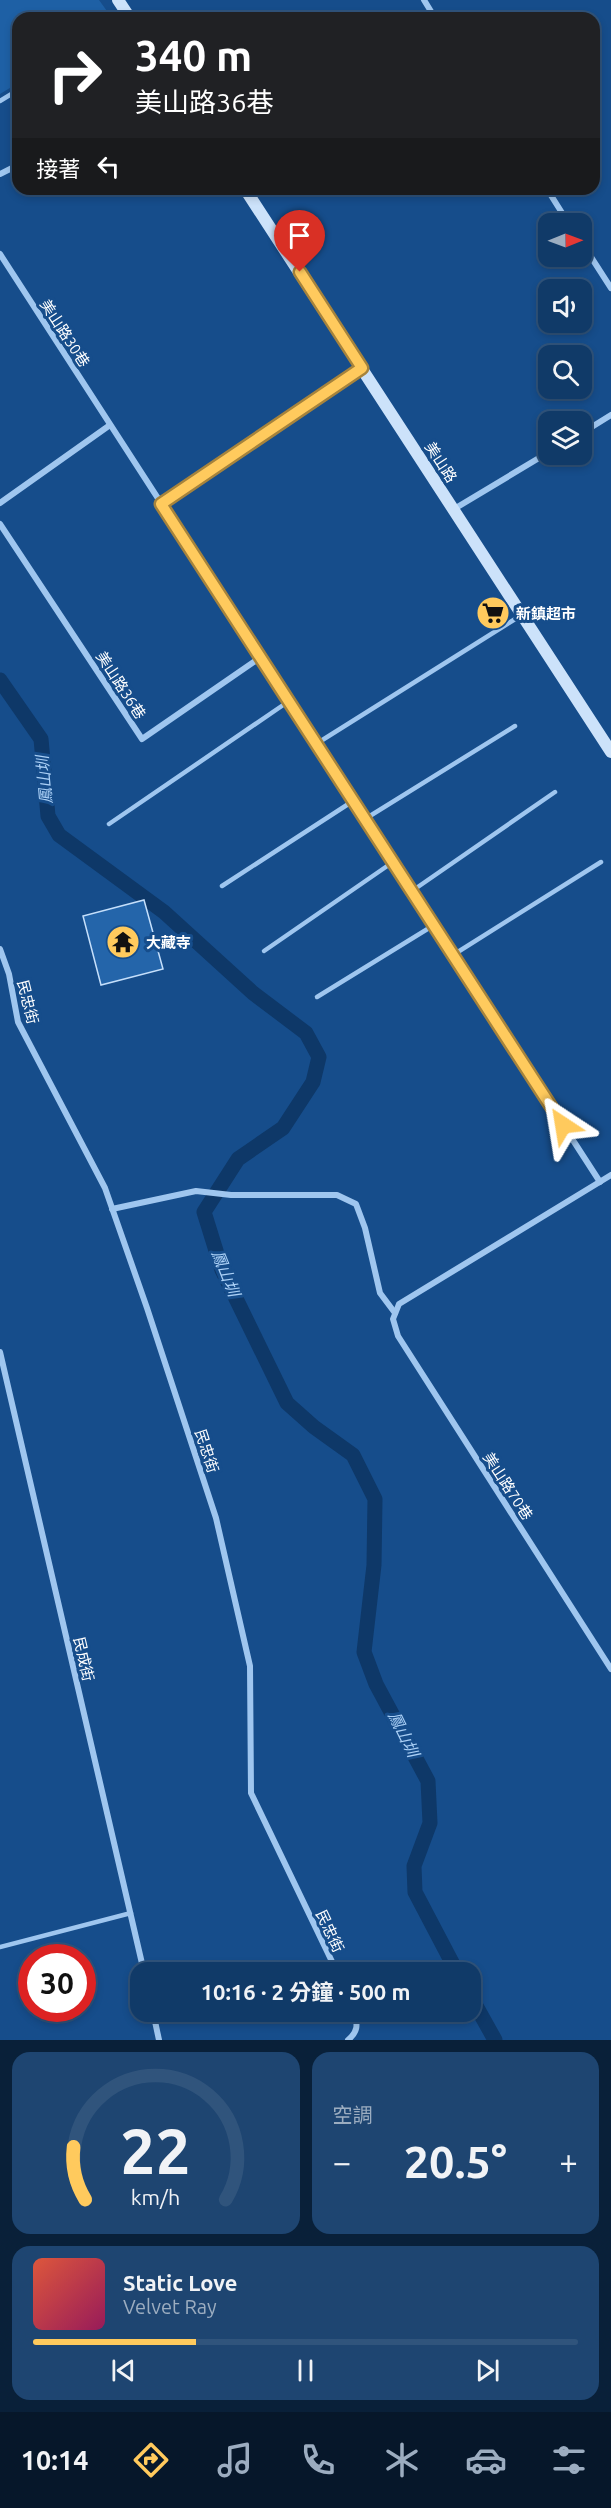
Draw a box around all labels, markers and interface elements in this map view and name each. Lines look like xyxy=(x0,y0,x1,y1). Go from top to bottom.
text: 340 m xyxy=(135,32,252,79)
icon: right xyxy=(36,36,114,114)
text: 美山路36巷 xyxy=(135,87,273,117)
icon: left xyxy=(92,150,125,183)
text: 接著 xyxy=(36,156,80,181)
pin xyxy=(274,210,325,272)
north arrow xyxy=(538,213,592,267)
map controls xyxy=(538,213,592,465)
icon: arrive xyxy=(283,219,316,252)
button: sound xyxy=(538,279,592,333)
street label: 美山路30巷 xyxy=(37,296,93,370)
button: search xyxy=(538,345,592,399)
button: layers xyxy=(538,411,592,465)
street label: 美山路 xyxy=(422,438,460,486)
supermarket icon: 新鎮超市 xyxy=(475,595,511,631)
place label: 新鎮超市 xyxy=(516,605,576,622)
street label: 美山路36巷 xyxy=(93,648,149,722)
water label: 鳳山圳 xyxy=(33,753,55,805)
temple icon: 大藏寺 xyxy=(105,924,141,960)
place label: 大藏寺 xyxy=(146,934,191,951)
street label: 民忠街 xyxy=(14,978,42,1026)
position arrow xyxy=(531,1093,595,1157)
water label: 鳳山圳 xyxy=(209,1247,244,1300)
street label: 民忠街 xyxy=(192,1427,222,1475)
street label: 美山路70巷 xyxy=(480,1449,536,1523)
street label: 民成街 xyxy=(71,1635,97,1683)
water label: 鳳山圳 xyxy=(385,1708,423,1761)
street label: 民忠街 xyxy=(313,1907,347,1955)
speed limit sign: 30 xyxy=(18,1944,96,2022)
text: 10:16 · 2 分鐘 · 500 m xyxy=(201,1979,410,2004)
text: 空調 xyxy=(333,2103,373,2126)
text: 22 xyxy=(121,2116,191,2186)
text: 20.5° xyxy=(404,2136,507,2187)
text: − xyxy=(333,2143,351,2180)
text: + xyxy=(559,2143,578,2180)
text: km/h xyxy=(131,2185,180,2209)
text: Static Love xyxy=(123,2270,238,2295)
text: Velvet Ray xyxy=(123,2295,217,2318)
icon: previous xyxy=(107,2354,140,2387)
icon: pause xyxy=(289,2354,322,2387)
icon: next xyxy=(471,2354,504,2387)
icon: directions xyxy=(130,2439,172,2481)
icon: music xyxy=(214,2439,256,2481)
icon: phone xyxy=(297,2439,339,2481)
icon: climate xyxy=(381,2439,423,2481)
icon: car xyxy=(465,2439,507,2481)
icon: filters xyxy=(548,2439,590,2481)
text: 10:14 xyxy=(21,2445,88,2475)

